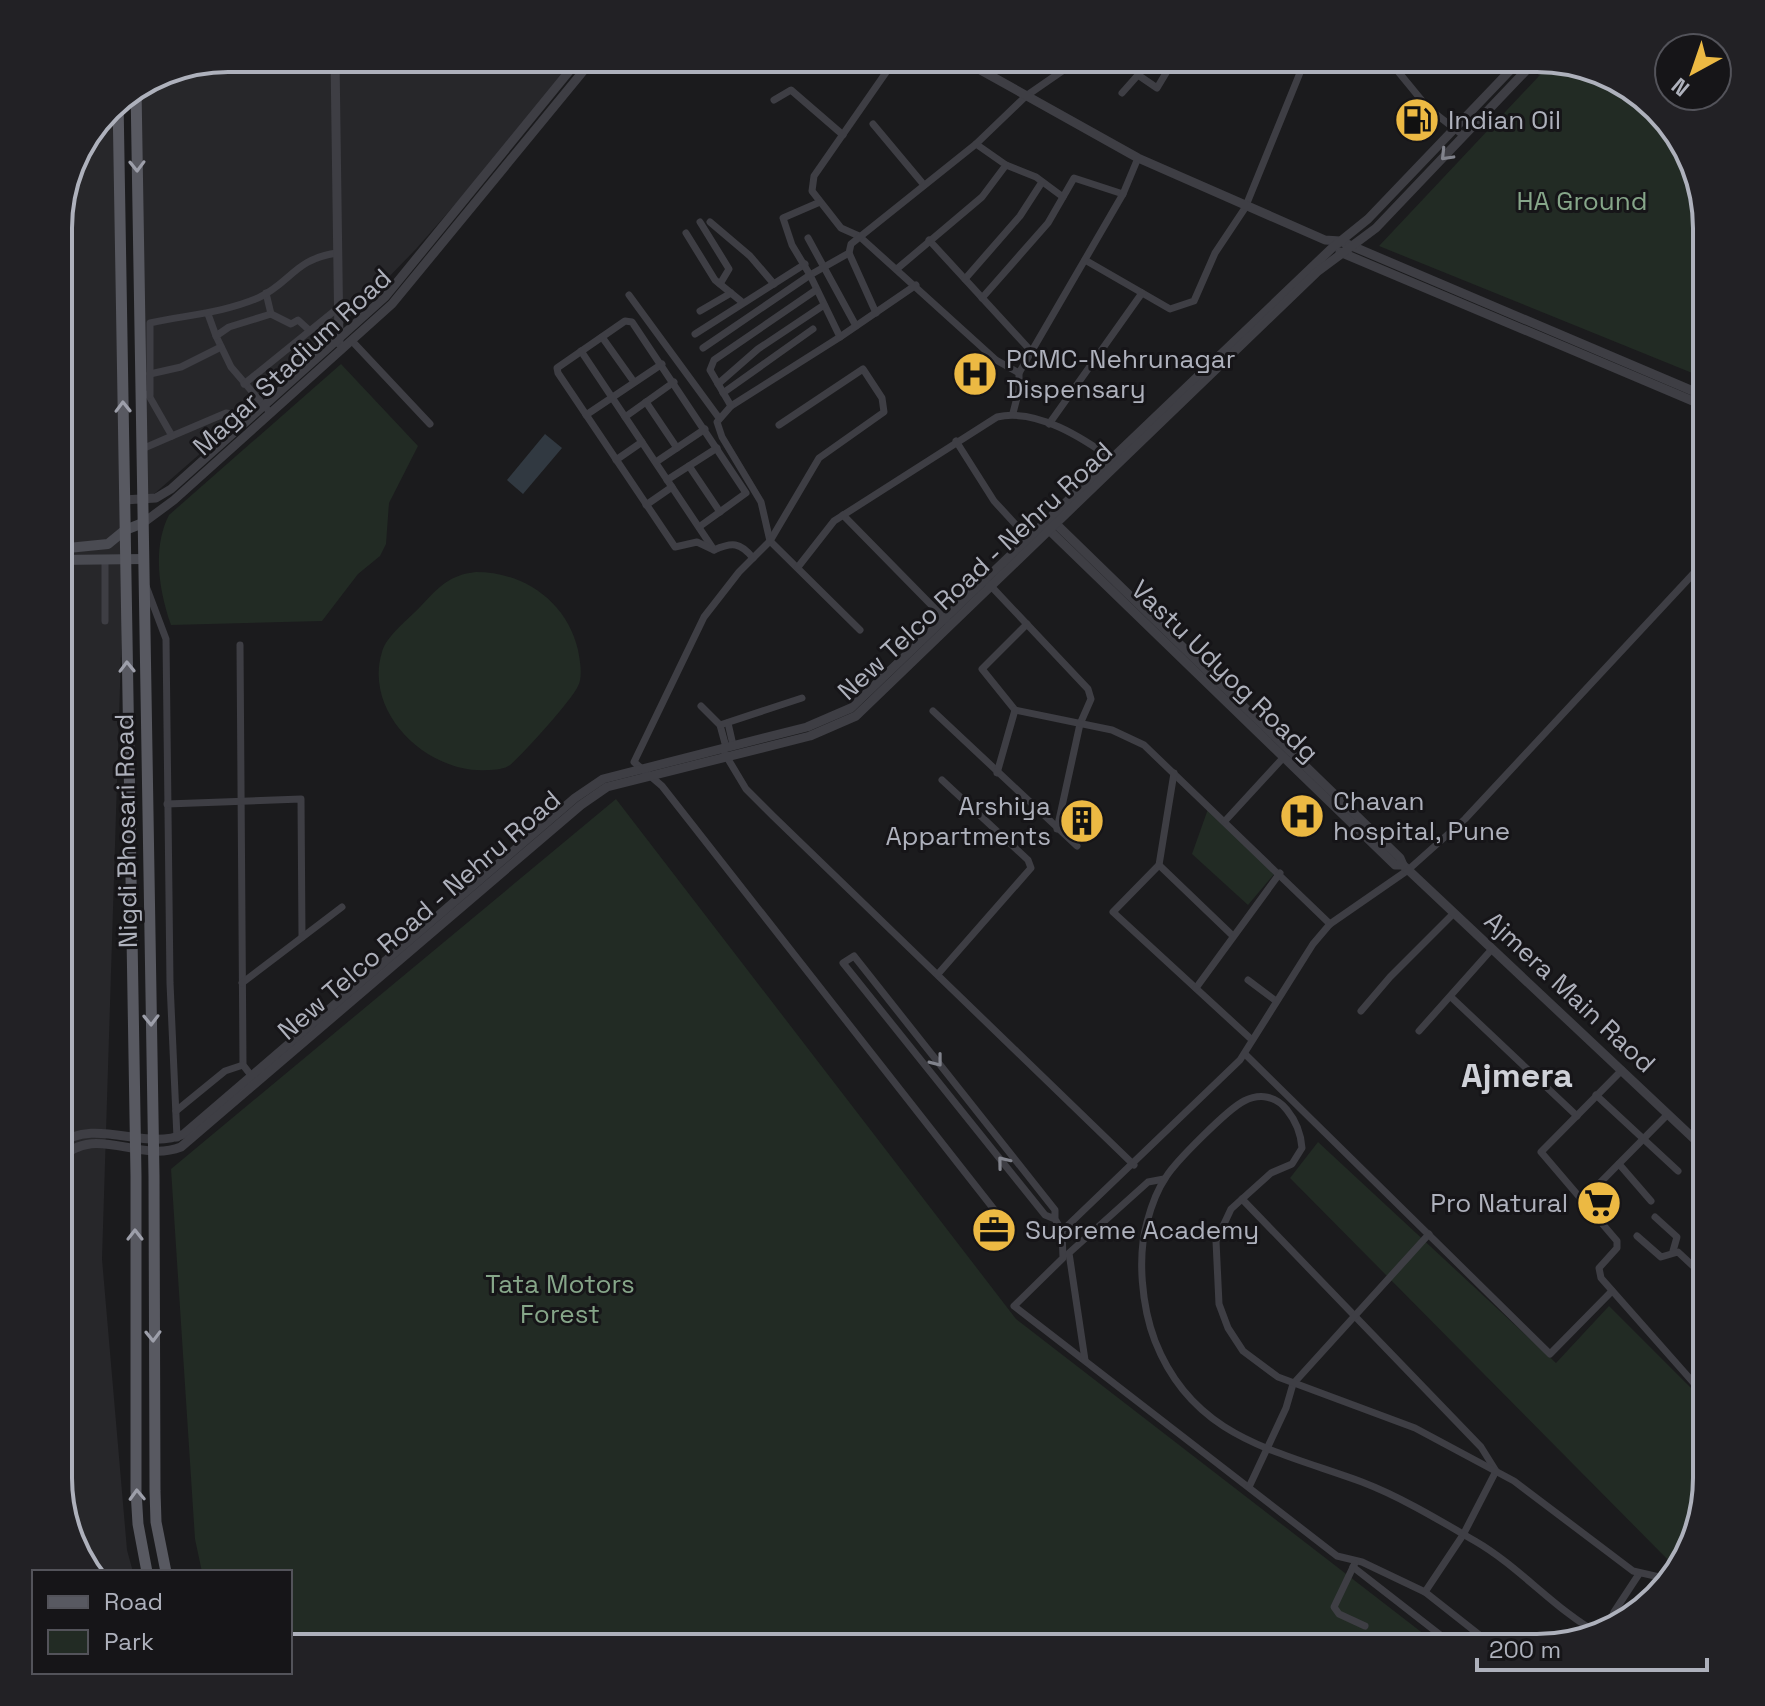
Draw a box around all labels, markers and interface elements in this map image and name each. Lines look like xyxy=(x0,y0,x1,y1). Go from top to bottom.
north arrow xyxy=(1653,32,1733,112)
text: N xyxy=(1665,72,1695,103)
fuel station icon: Indian Oil xyxy=(1393,96,1441,144)
place label: Indian Oil xyxy=(1448,103,1561,137)
one-way arrow xyxy=(1440,146,1455,160)
one-way arrow xyxy=(128,160,146,173)
park label: HA Ground xyxy=(1517,184,1647,218)
street label: Magar Stadium Road xyxy=(186,261,398,463)
place label: PCMC-Nehrunagar Dispensary xyxy=(1006,342,1236,406)
hospital icon: PCMC-Nehrunagar Dispensary xyxy=(951,350,999,398)
one-way arrow xyxy=(114,400,132,413)
street label: New Telco Road - Nehru Road xyxy=(830,434,1120,708)
street label: Vastu Udyog Roadg xyxy=(1124,573,1326,769)
one-way arrow xyxy=(119,660,136,673)
street label: Nigdi Bhosari Road xyxy=(107,713,145,949)
street label: New Telco Road - Nehru Road xyxy=(270,783,568,1047)
place label: Chavan hospital, Pune xyxy=(1333,784,1510,848)
place label: Arshiya Appartments xyxy=(885,789,1051,853)
hospital icon: Chavan hospital, Pune xyxy=(1278,792,1326,840)
building icon: Arshiya Appartments xyxy=(1058,797,1106,845)
street label: Ajmera Main Raod xyxy=(1478,905,1662,1079)
one-way arrow xyxy=(142,1014,160,1027)
one-way arrow xyxy=(928,1052,942,1067)
district label: Ajmera xyxy=(1461,1055,1573,1095)
one-way arrow xyxy=(998,1156,1012,1171)
supermarket icon: Pro Natural xyxy=(1575,1179,1623,1227)
place label: Pro Natural xyxy=(1430,1186,1568,1220)
office icon: Supreme Academy xyxy=(970,1206,1018,1254)
place label: Supreme Academy xyxy=(1025,1213,1259,1247)
one-way arrow xyxy=(126,1228,144,1241)
park label: Tata Motors Forest xyxy=(485,1267,635,1331)
one-way arrow xyxy=(145,1330,162,1343)
one-way arrow xyxy=(128,1488,145,1501)
legend xyxy=(32,1570,292,1674)
text: Road xyxy=(104,1586,163,1617)
scale bar xyxy=(1477,1622,1707,1672)
text: Park xyxy=(104,1626,154,1657)
text: 200 m xyxy=(1489,1634,1561,1665)

